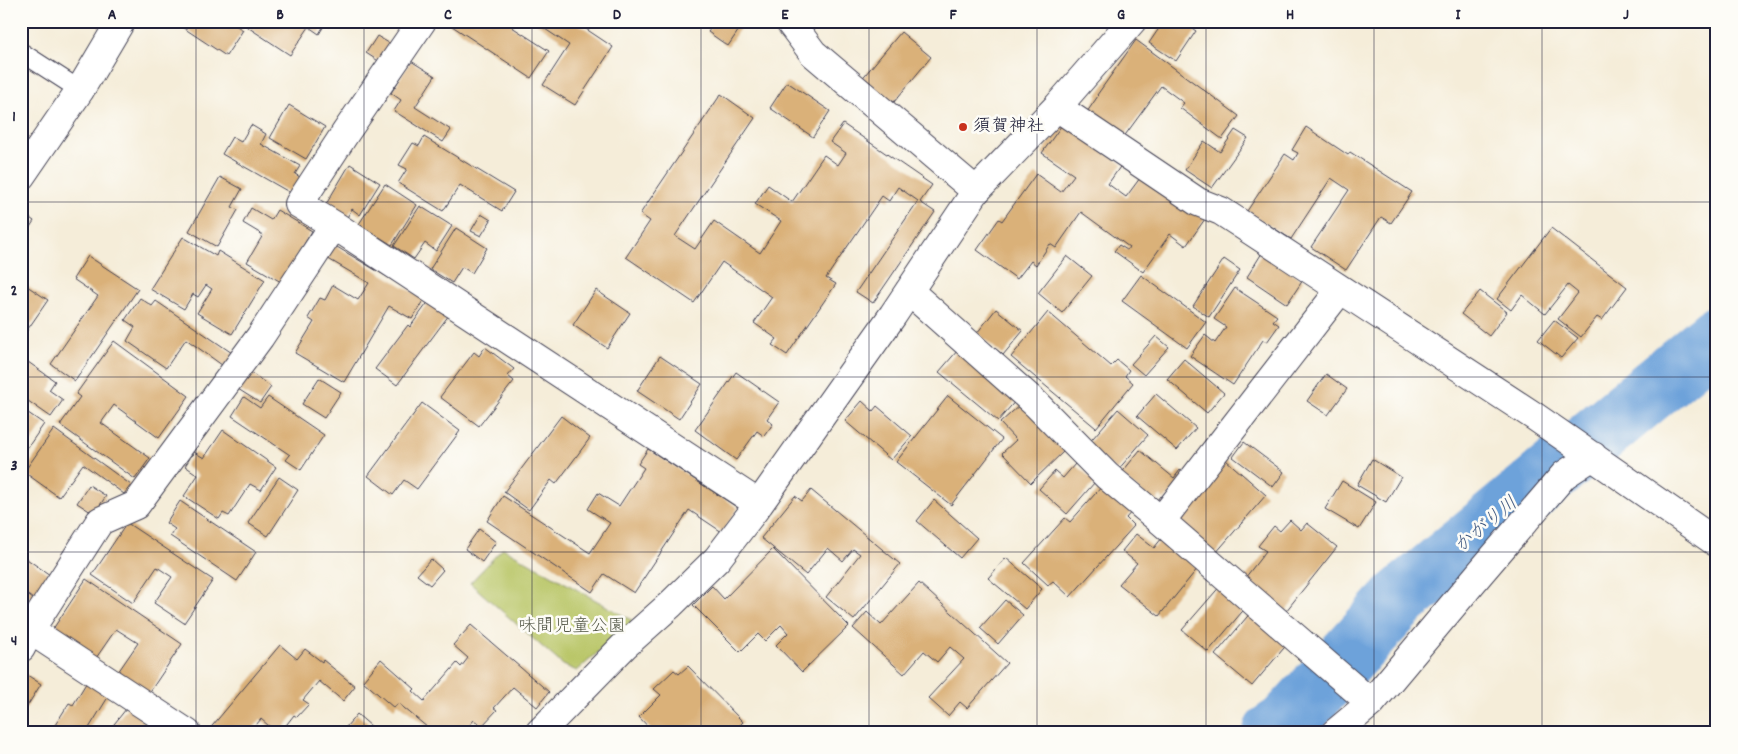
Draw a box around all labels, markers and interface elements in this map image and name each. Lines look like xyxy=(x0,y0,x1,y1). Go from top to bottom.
text: A xyxy=(108,4,117,27)
text: B xyxy=(276,4,284,27)
text: C xyxy=(444,4,452,27)
text: D xyxy=(613,4,622,27)
text: E xyxy=(781,4,789,27)
text: F xyxy=(949,4,957,27)
text: G xyxy=(1117,4,1125,27)
text: H xyxy=(1286,4,1294,27)
text: I xyxy=(1456,4,1462,27)
text: J xyxy=(1623,4,1629,27)
text: 1 xyxy=(12,106,16,129)
place label: 須賀神社 xyxy=(973,115,1045,140)
marker: 須賀神社 xyxy=(957,121,969,133)
text: 2 xyxy=(11,280,18,303)
text: 3 xyxy=(10,455,18,478)
water label: かがり川 xyxy=(1449,491,1525,561)
park label: 味間児童公園 xyxy=(518,615,626,640)
text: 4 xyxy=(11,630,17,653)

